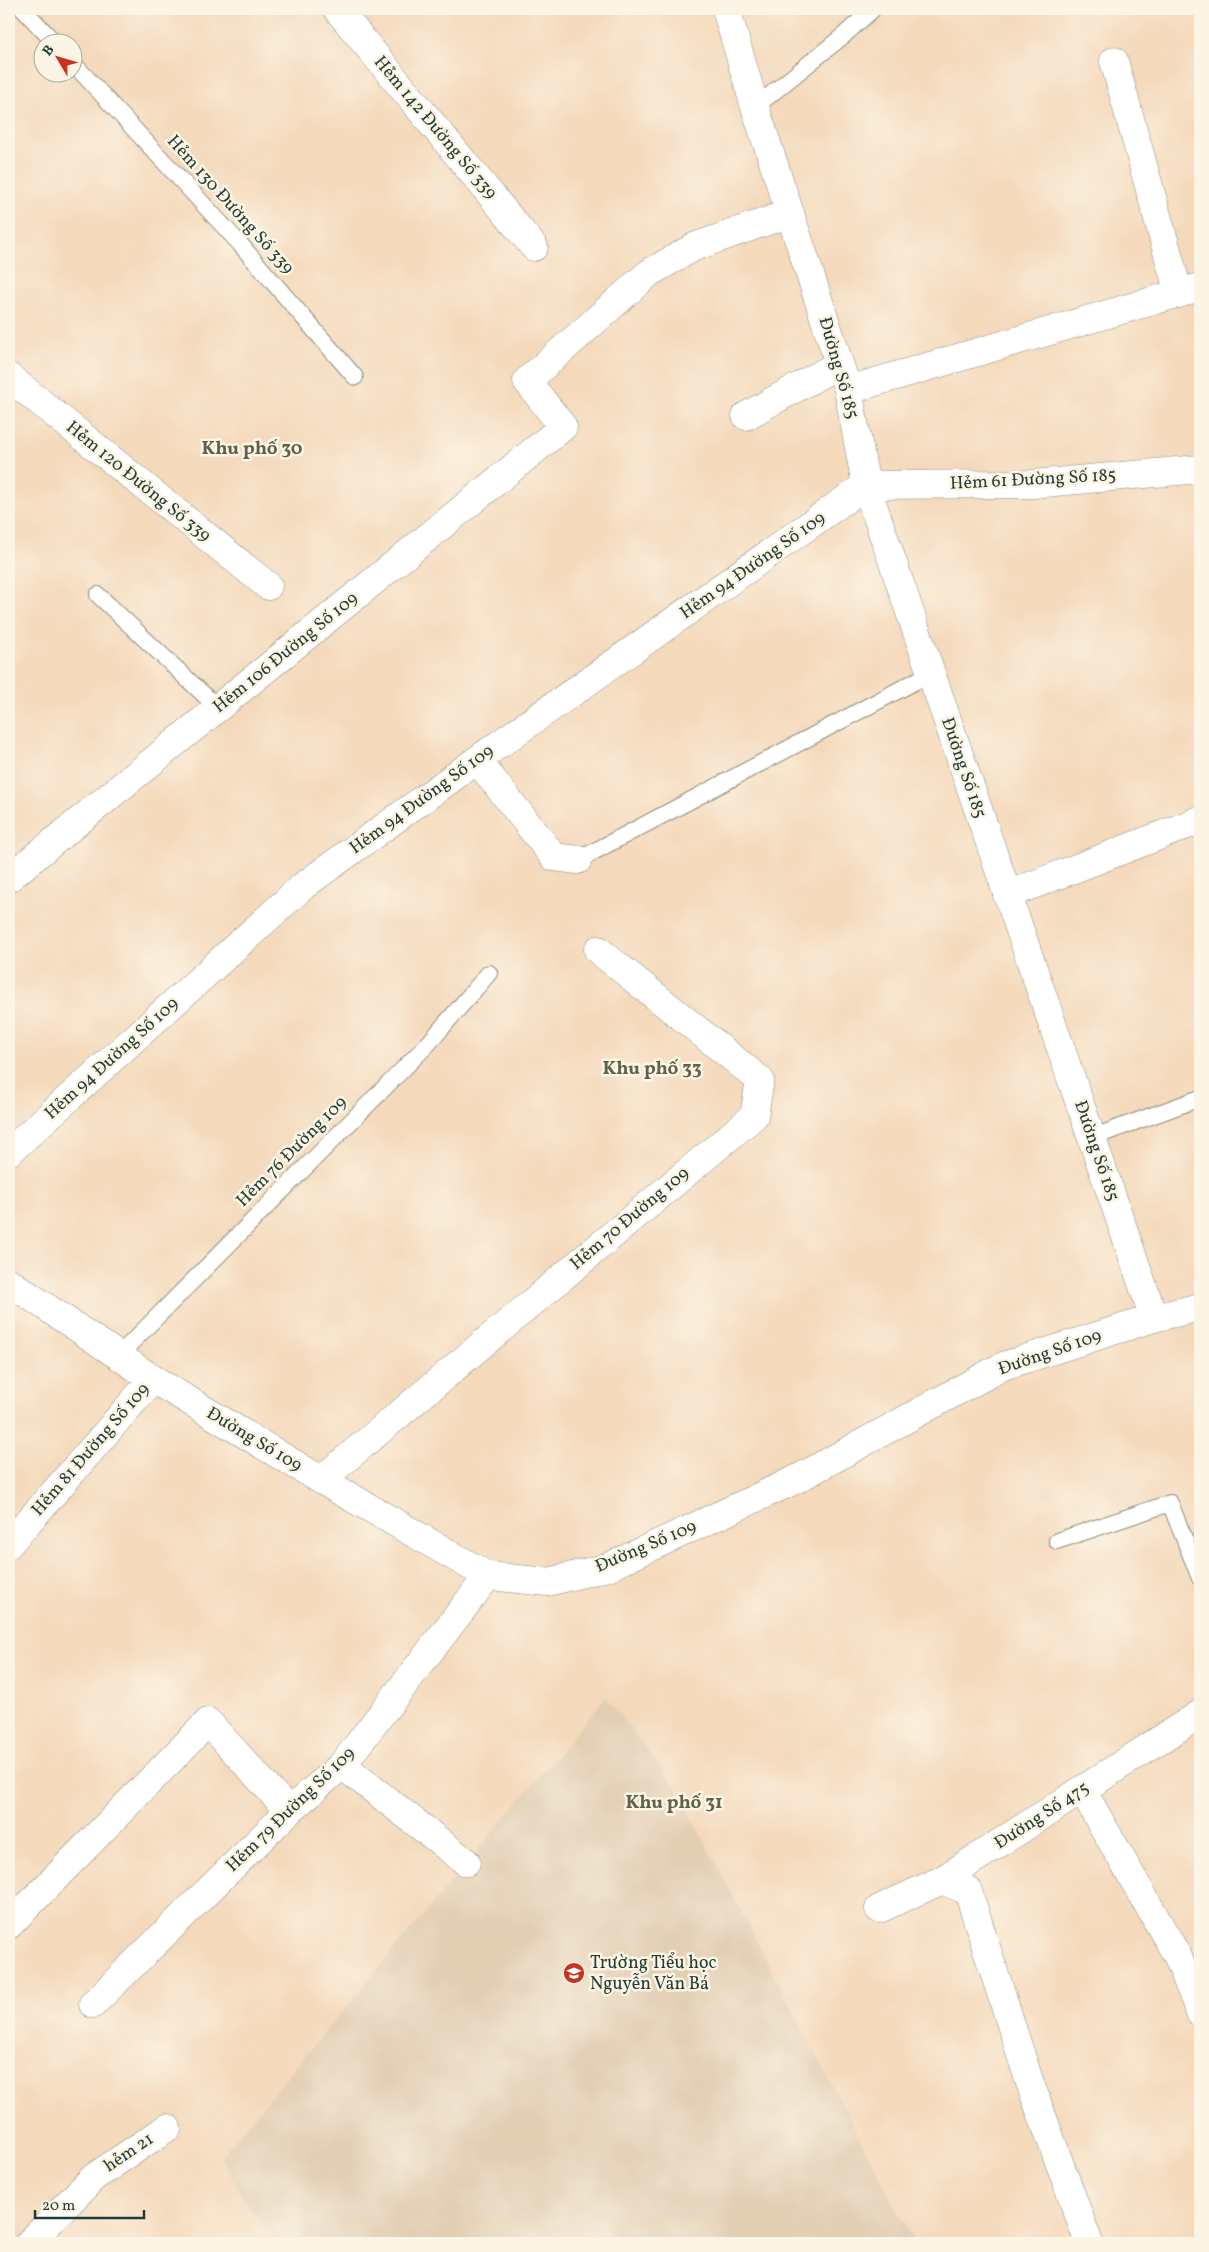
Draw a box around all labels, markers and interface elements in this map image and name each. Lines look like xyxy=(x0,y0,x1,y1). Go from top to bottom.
north arrow xyxy=(32,32,82,82)
text: B xyxy=(39,41,59,60)
street label: Hẻm 142 Đường Số 339 xyxy=(367,51,503,205)
street label: Hẻm 130 Đường Số 339 xyxy=(161,130,299,280)
street label: Đường Số 185 xyxy=(812,314,864,422)
street label: Hẻm 120 Đường Số 339 xyxy=(60,416,216,548)
district label: Khu phố 30 xyxy=(202,436,303,462)
street label: Hẻm 61 Đường Số 185 xyxy=(949,463,1117,497)
street label: Hẻm 94 Đường Số 109 xyxy=(675,506,831,626)
street label: Hẻm 106 Đường Số 109 xyxy=(208,587,364,719)
street label: Đường Số 185 xyxy=(934,714,992,822)
street label: Hẻm 94 Đường Số 109 xyxy=(345,739,499,861)
street label: Hẻm 94 Đường Số 109 xyxy=(39,992,185,1126)
district label: Khu phố 33 xyxy=(602,1056,702,1082)
street label: Hẻm 76 Đường 109 xyxy=(231,1091,353,1213)
street label: Đường Số 185 xyxy=(1067,1097,1125,1205)
street label: Hẻm 70 Đường 109 xyxy=(565,1162,695,1276)
street label: Đường Số 109 xyxy=(995,1324,1105,1382)
street label: Hẻm 81 Đường Số 109 xyxy=(26,1378,156,1522)
street label: Đường Số 109 xyxy=(201,1402,307,1478)
street label: Đường Số 109 xyxy=(592,1514,700,1580)
street label: Hẻm 79 Đường Số 109 xyxy=(221,1742,361,1878)
street label: Đường Số 475 xyxy=(990,1776,1094,1856)
district label: Khu phố 31 xyxy=(625,1790,723,1816)
place label: Trường Tiểu học Nguyễn Văn Bá xyxy=(590,1951,717,1997)
school or university icon: Trường Tiểu học Nguyễn Văn Bá xyxy=(562,1961,586,1985)
street label: hẻm 21 xyxy=(99,2127,159,2179)
scale bar xyxy=(35,2187,144,2219)
text: 20 m xyxy=(42,2196,75,2217)

